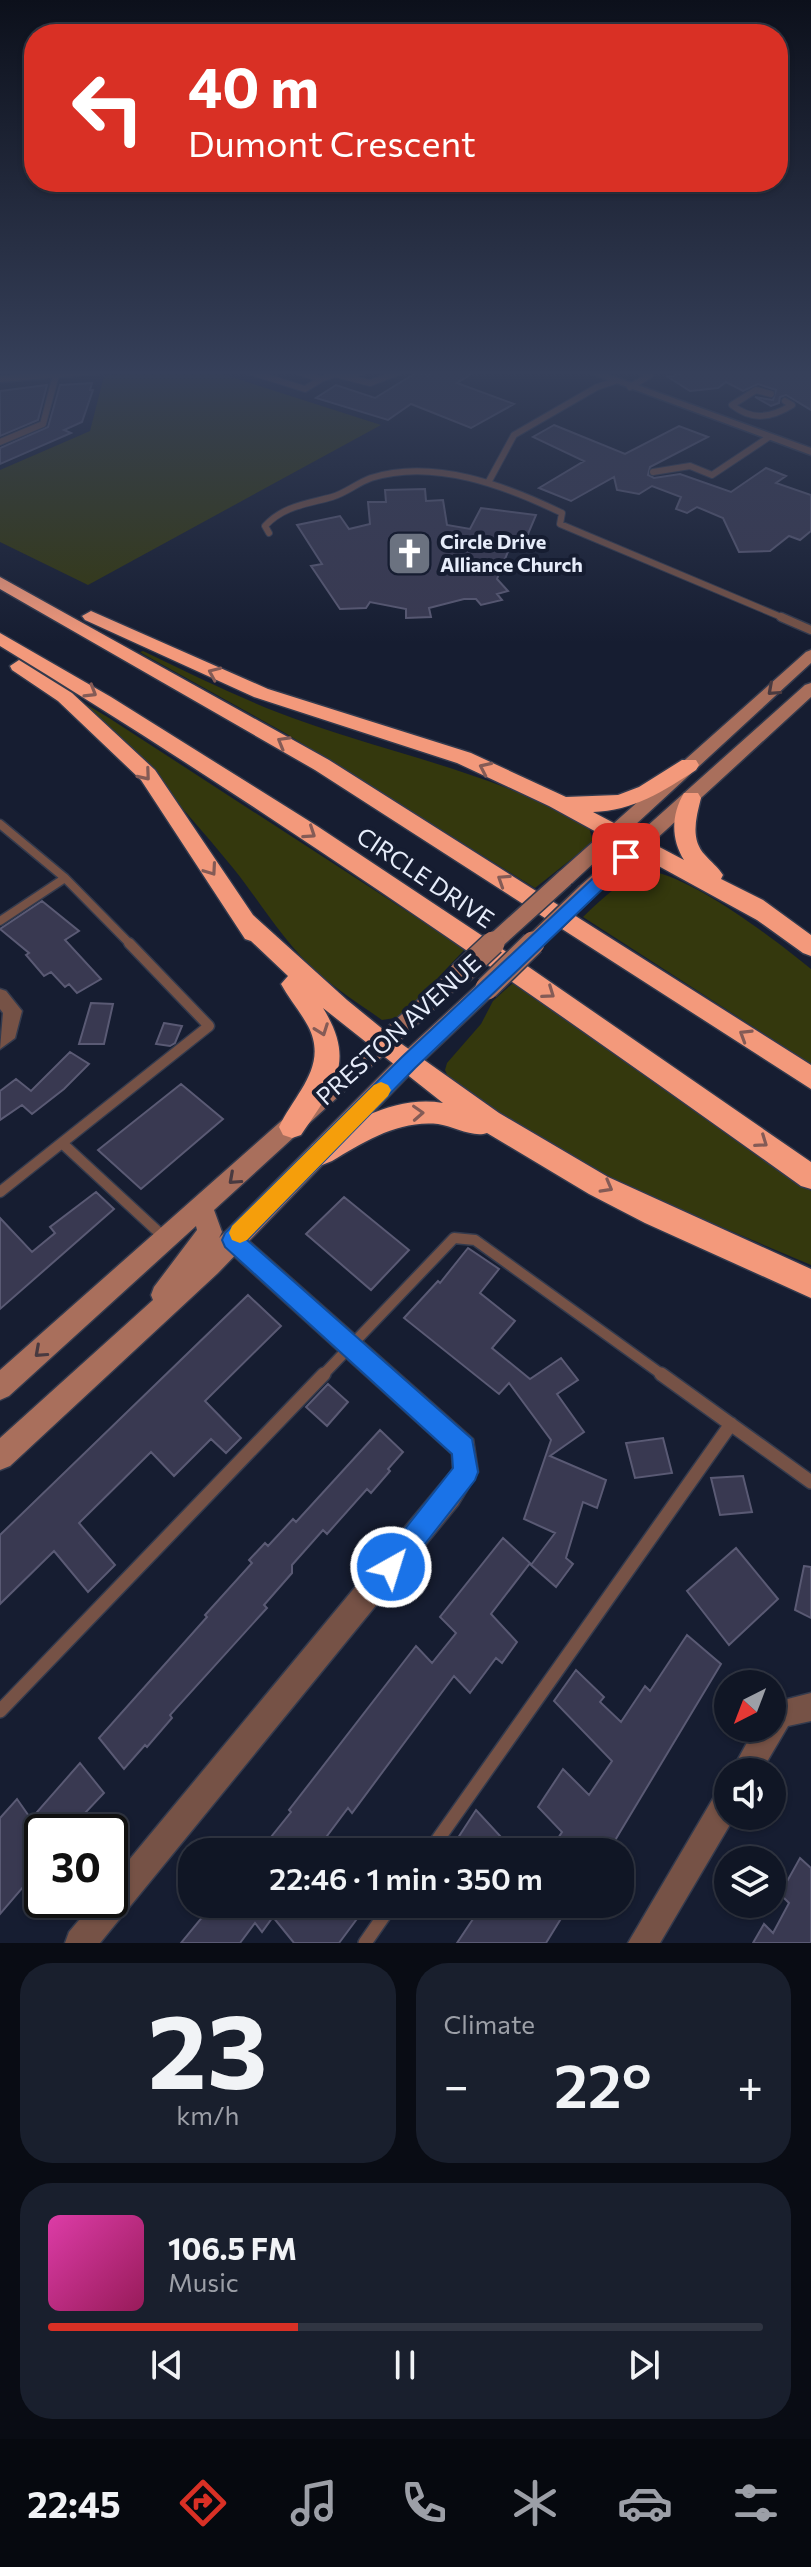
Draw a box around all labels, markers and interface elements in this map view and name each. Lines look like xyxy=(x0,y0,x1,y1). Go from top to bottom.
text: 40 m xyxy=(188,51,319,120)
icon: left xyxy=(56,56,160,160)
text: Dumont Crescent xyxy=(188,120,476,164)
place label: Circle Drive Alliance Church xyxy=(440,529,583,576)
church icon: Circle Drive Alliance Church xyxy=(385,530,433,578)
one-way arrow xyxy=(208,666,222,682)
one-way arrow xyxy=(768,680,782,695)
one-way arrow xyxy=(82,682,97,698)
one-way arrow xyxy=(277,736,291,752)
one-way arrow xyxy=(479,762,494,778)
one-way arrow xyxy=(135,765,150,780)
street label: CIRCLE DRIVE xyxy=(352,820,500,933)
one-way arrow xyxy=(301,823,315,838)
pin xyxy=(592,823,660,891)
icon: arrive xyxy=(604,835,648,879)
one-way arrow xyxy=(201,861,216,875)
one-way arrow xyxy=(497,875,512,890)
street label: PRESTON AVENUE xyxy=(310,947,486,1110)
one-way arrow xyxy=(540,983,554,998)
one-way arrow xyxy=(313,1022,329,1036)
one-way arrow xyxy=(740,1030,754,1045)
one-way arrow xyxy=(413,1104,425,1121)
one-way arrow xyxy=(753,1132,767,1147)
one-way arrow xyxy=(228,1169,243,1184)
one-way arrow xyxy=(598,1177,612,1193)
one-way arrow xyxy=(34,1342,49,1357)
position arrow xyxy=(349,1525,433,1609)
north arrow xyxy=(714,1670,786,1742)
map controls xyxy=(714,1670,786,1918)
button: sound xyxy=(714,1758,786,1830)
speed limit sign: 30 xyxy=(24,1814,128,1918)
button: layers xyxy=(714,1846,786,1918)
text: 22:46 · 1 min · 350 m xyxy=(269,1859,543,1896)
text: 23 xyxy=(148,1983,268,2110)
text: Climate xyxy=(444,2008,535,2039)
text: 22° xyxy=(554,2047,652,2120)
text: − xyxy=(444,2057,469,2111)
text: + xyxy=(737,2057,763,2111)
text: km/h xyxy=(176,2099,239,2130)
text: 106.5 FM xyxy=(168,2229,297,2266)
text: Music xyxy=(168,2266,239,2297)
icon: previous xyxy=(145,2343,189,2387)
icon: pause xyxy=(383,2343,427,2387)
icon: next xyxy=(622,2343,666,2387)
icon: directions xyxy=(175,2475,231,2531)
icon: music xyxy=(286,2475,342,2531)
icon: phone xyxy=(396,2475,452,2531)
icon: climate xyxy=(507,2475,563,2531)
icon: car xyxy=(617,2475,673,2531)
icon: filters xyxy=(728,2475,784,2531)
text: 22:45 xyxy=(27,2481,121,2525)

